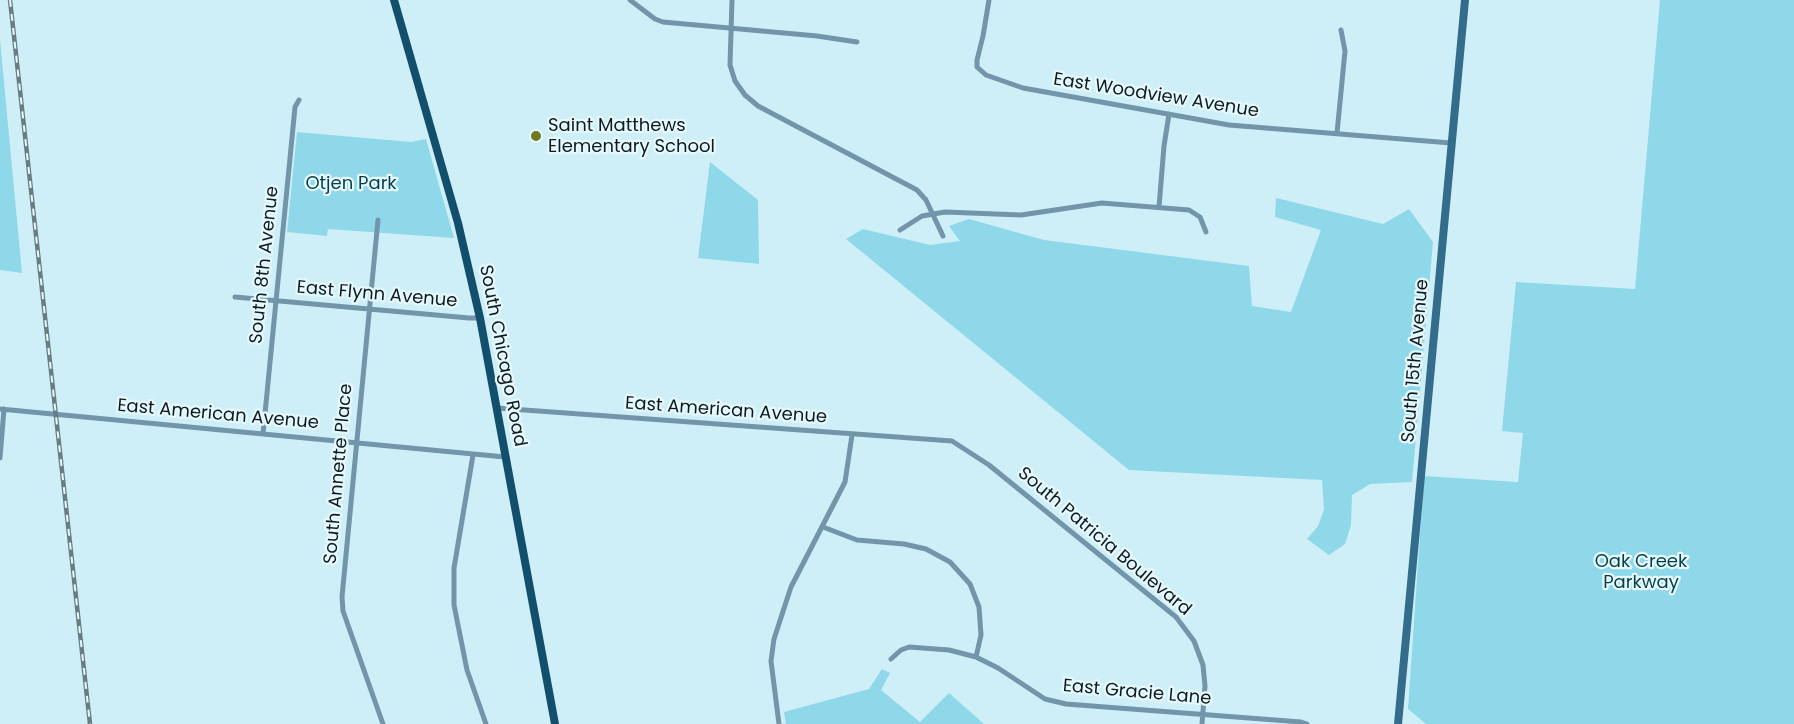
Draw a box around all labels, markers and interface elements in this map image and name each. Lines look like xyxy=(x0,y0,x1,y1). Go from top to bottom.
street label: East Woodview Avenue xyxy=(1052,69,1260,123)
place label: Saint Matthews Elementary School xyxy=(548,115,715,158)
marker: Saint Matthews Elementary School xyxy=(529,129,543,143)
park label: Otjen Park xyxy=(305,173,397,195)
street label: South 8th Avenue xyxy=(246,185,284,345)
street label: South Chicago Road xyxy=(474,263,530,449)
street label: East Flynn Avenue xyxy=(296,277,458,313)
street label: South 15th Avenue xyxy=(1398,278,1434,444)
street label: South Annette Place xyxy=(320,383,358,565)
street label: East American Avenue xyxy=(624,393,828,429)
street label: East American Avenue xyxy=(116,395,320,435)
street label: South Patricia Boulevard xyxy=(1013,463,1195,621)
park label: Oak Creek Parkway xyxy=(1595,551,1687,594)
street label: East Gracie Lane xyxy=(1062,676,1212,710)

